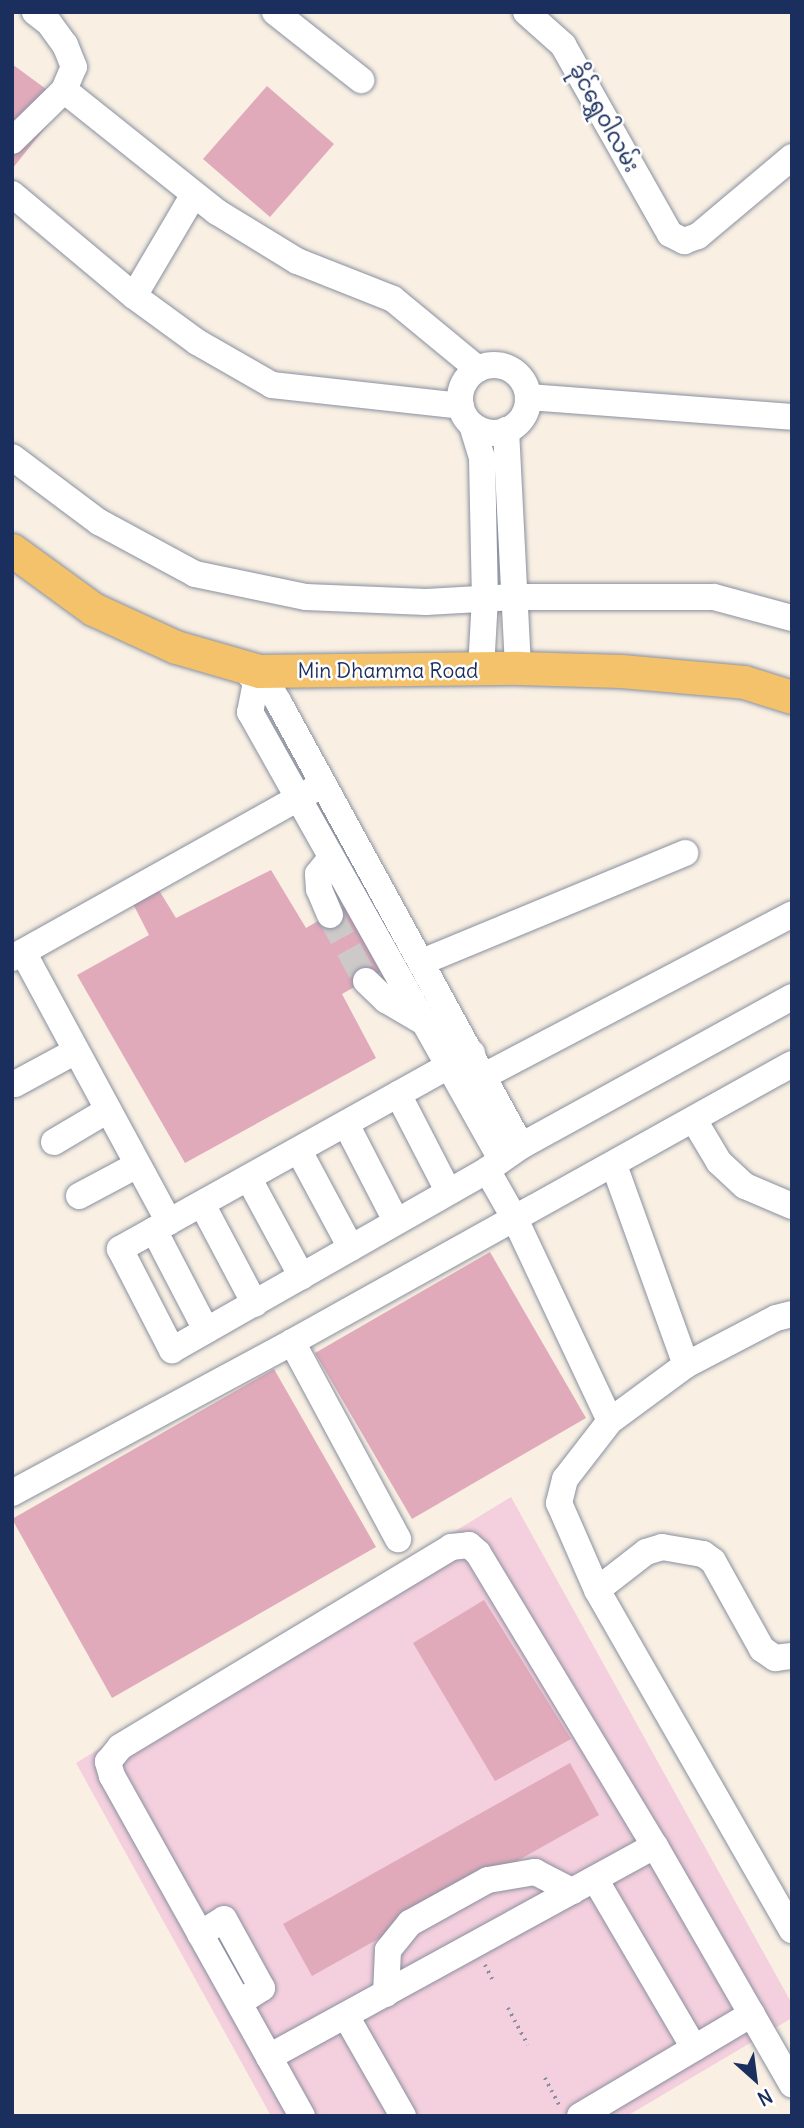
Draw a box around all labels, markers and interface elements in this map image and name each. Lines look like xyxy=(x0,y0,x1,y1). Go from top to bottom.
street label: ခိုင်ရွှေဝါလမ်း xyxy=(564,59,644,177)
street label: Min Dhamma Road xyxy=(298,658,478,684)
north arrow xyxy=(720,2044,790,2114)
text: N xyxy=(753,2084,776,2111)

